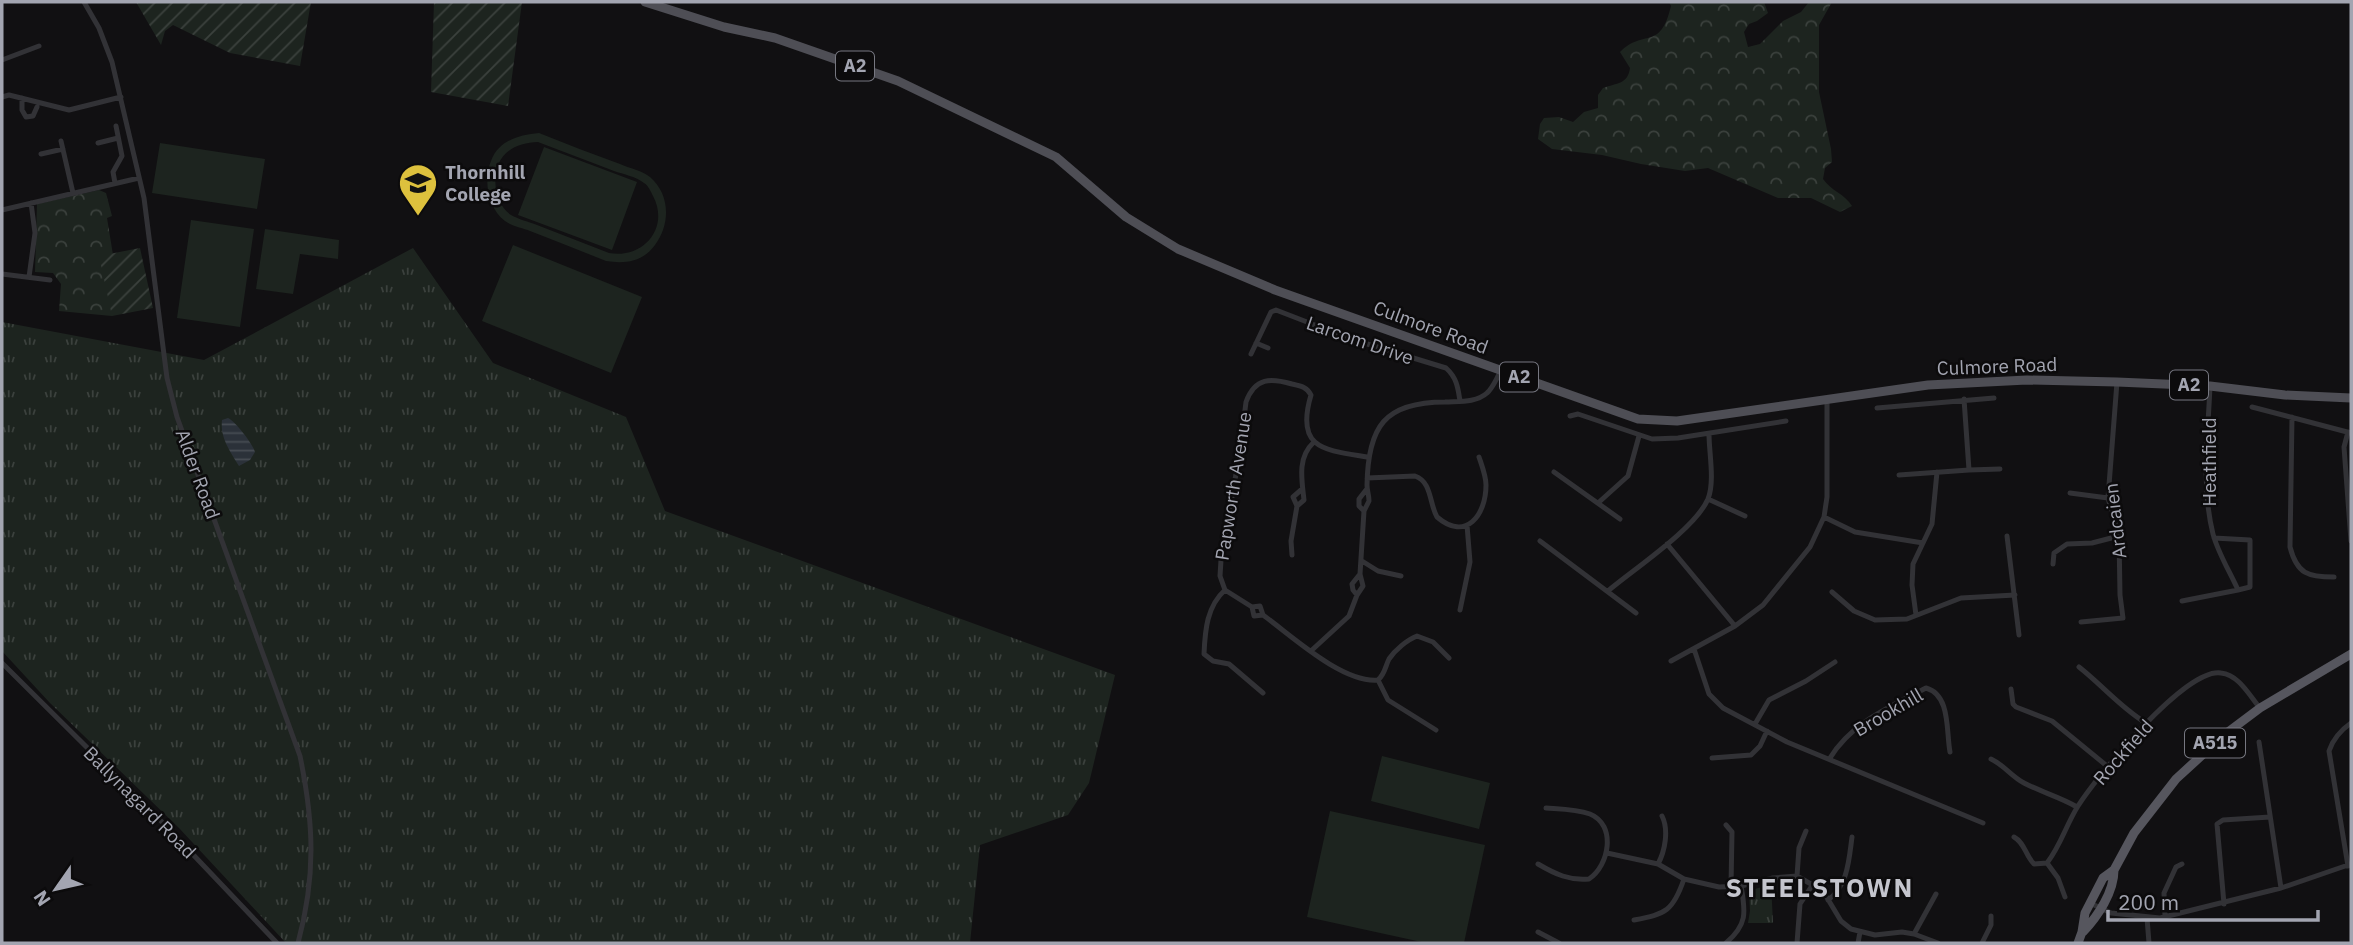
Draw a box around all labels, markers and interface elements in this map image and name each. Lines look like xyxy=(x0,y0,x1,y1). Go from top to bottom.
road number: A2 xyxy=(836,52,874,80)
place label: Thornhill College xyxy=(445,160,525,206)
school or university icon: Thornhill College xyxy=(397,162,439,217)
street label: Culmore Road xyxy=(1370,295,1492,359)
street label: Larcom Drive xyxy=(1303,310,1417,370)
street label: Culmore Road xyxy=(1936,352,2058,380)
road number: A2 xyxy=(1500,362,1538,391)
road number: A2 xyxy=(2170,370,2208,400)
street label: Papworth Avenue xyxy=(1209,410,1257,562)
street label: Heathfield xyxy=(2197,418,2221,506)
street label: Alder Road xyxy=(171,426,225,522)
street label: Ardcaien xyxy=(2098,482,2132,560)
street label: Brookhill xyxy=(1849,683,1927,741)
street label: Rockfield xyxy=(2088,714,2158,790)
road number: A515 xyxy=(2185,728,2245,758)
street label: Ballynagard Road xyxy=(79,741,201,863)
north arrow xyxy=(21,854,91,924)
district label: STEELSTOWN xyxy=(1726,870,1914,904)
scale bar xyxy=(2108,878,2318,922)
text: N xyxy=(28,886,56,911)
text: 200 m xyxy=(2118,888,2179,916)

